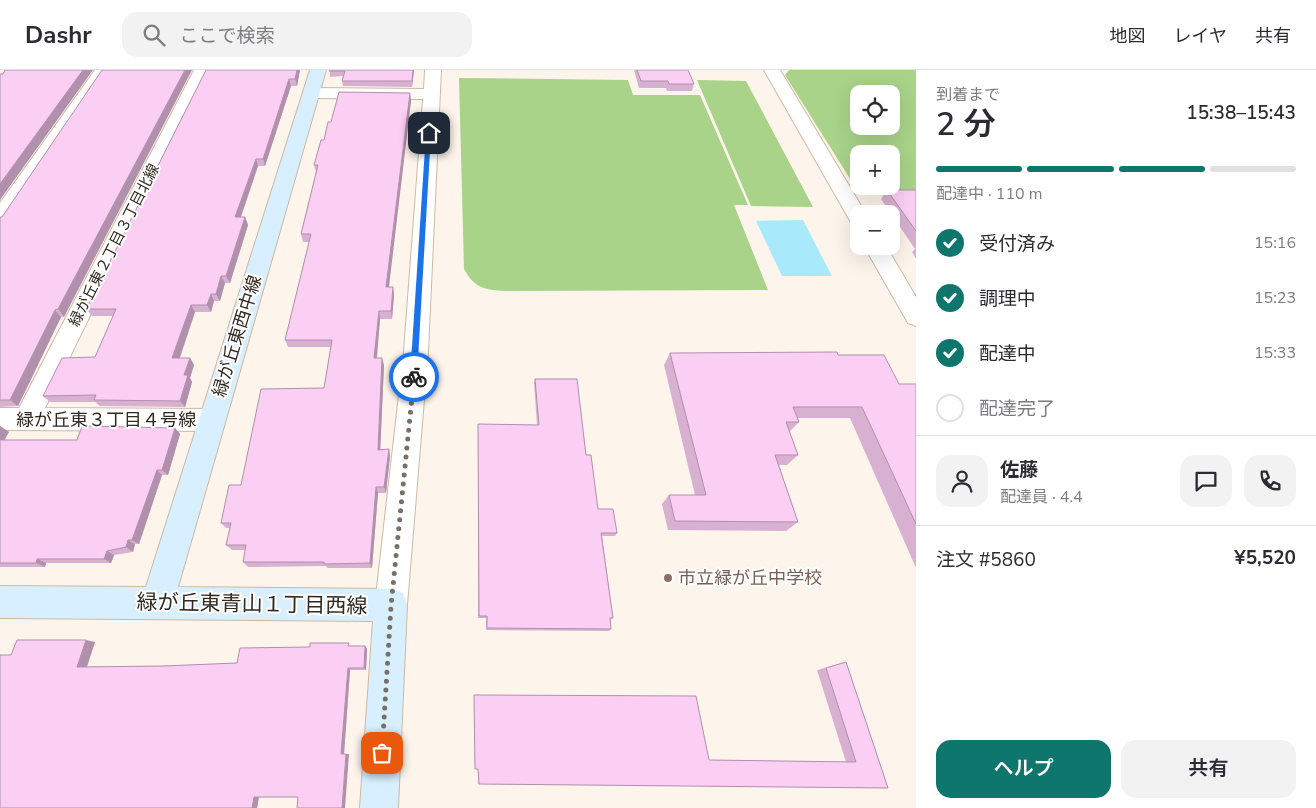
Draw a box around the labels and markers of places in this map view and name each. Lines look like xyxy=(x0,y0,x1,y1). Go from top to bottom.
pin xyxy=(408,112,450,154)
place label: 市立緑が丘中学校 xyxy=(678,566,822,590)
marker: 市立緑が丘中学校 xyxy=(662,572,674,584)
pin xyxy=(361,732,403,774)

